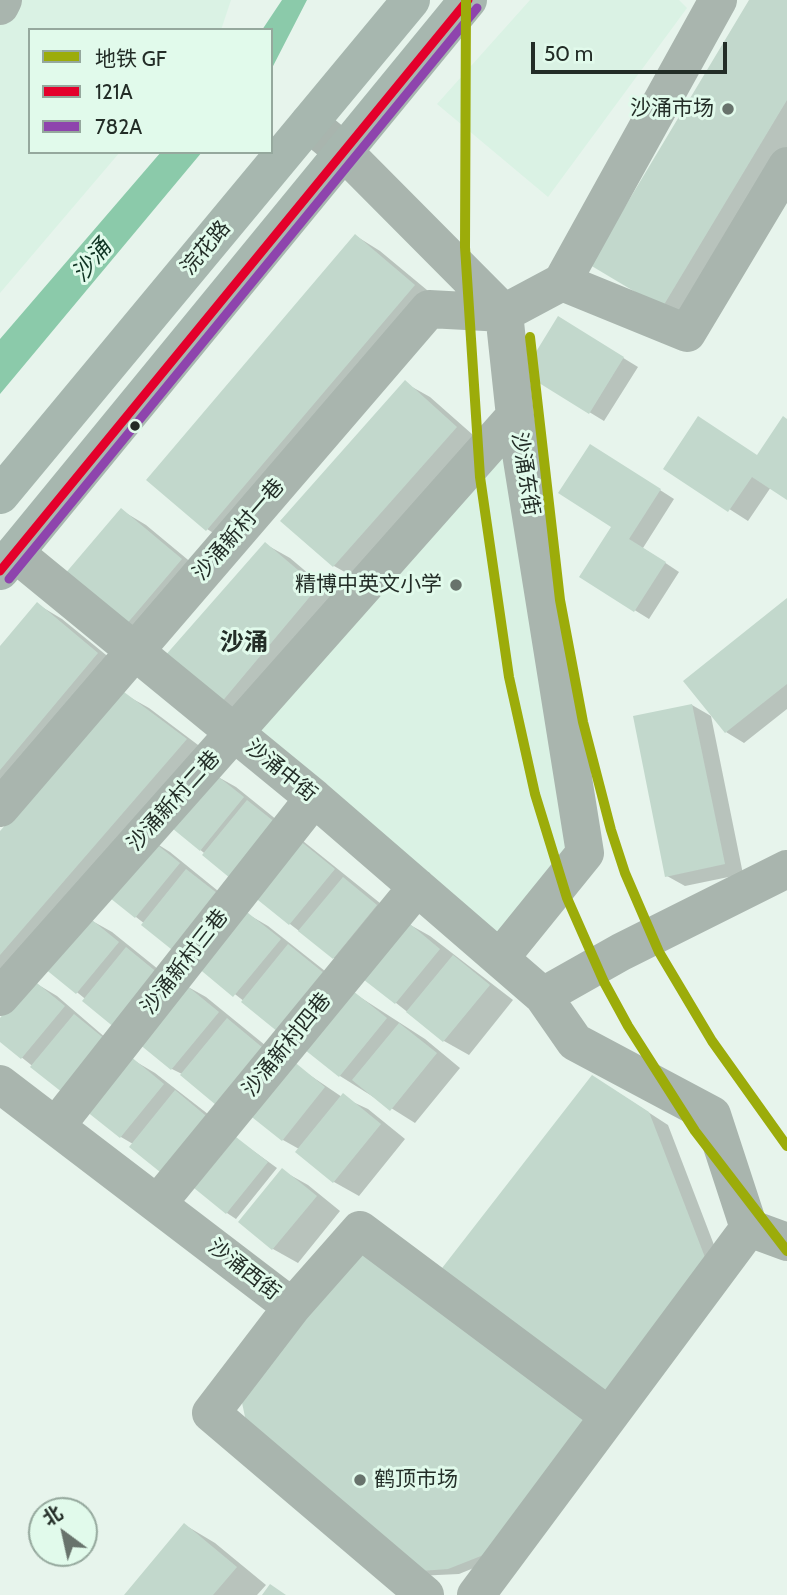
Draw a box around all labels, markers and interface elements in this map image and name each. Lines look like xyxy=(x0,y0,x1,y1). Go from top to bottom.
legend xyxy=(28,28,273,154)
scale bar xyxy=(535,28,731,72)
text: 50 m xyxy=(544,41,593,66)
text: 地铁 GF xyxy=(95,46,167,71)
text: 121A xyxy=(95,79,133,104)
place label: 沙涌市场 xyxy=(630,96,714,122)
marker: 沙涌市场 xyxy=(720,101,736,117)
text: 782A xyxy=(95,114,142,139)
street label: 浣花路 xyxy=(176,216,236,280)
water label: 沙涌 xyxy=(67,235,117,287)
unlabelled marker xyxy=(128,419,142,433)
street label: 沙涌东街 xyxy=(506,431,544,517)
street label: 沙涌新村一巷 xyxy=(188,474,290,586)
place label: 精博中英文小学 xyxy=(295,572,442,598)
marker: 精博中英文小学 xyxy=(448,577,464,593)
district label: 沙涌 xyxy=(220,629,268,657)
street label: 沙涌中街 xyxy=(240,735,322,807)
street label: 沙涌新村二巷 xyxy=(122,746,226,856)
street label: 沙涌新村三巷 xyxy=(136,905,234,1019)
street label: 沙涌新村四巷 xyxy=(238,988,336,1102)
street label: 沙涌西街 xyxy=(203,1234,285,1306)
place label: 鹤顶市场 xyxy=(374,1467,458,1493)
marker: 鹤顶市场 xyxy=(352,1472,368,1488)
north arrow xyxy=(28,1497,98,1567)
text: 北 xyxy=(38,1501,67,1530)

